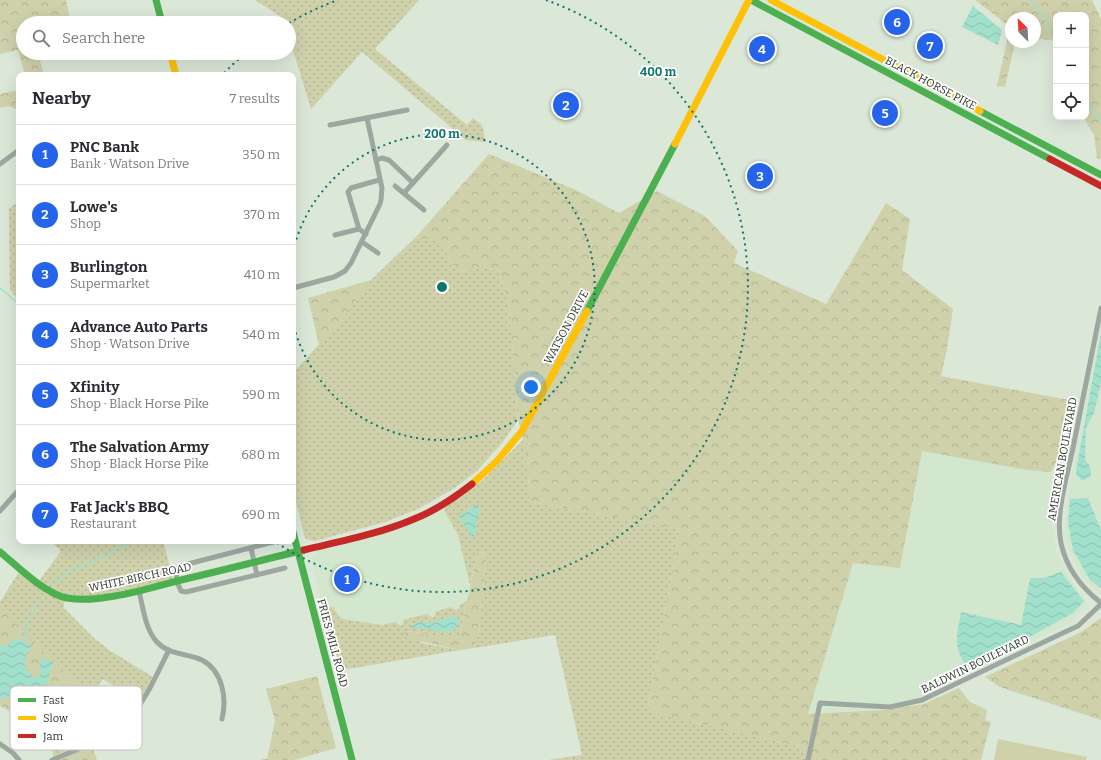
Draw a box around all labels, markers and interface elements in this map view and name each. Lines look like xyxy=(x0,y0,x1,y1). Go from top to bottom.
pin: 6 xyxy=(884,7,910,37)
north arrow xyxy=(1005,12,1041,48)
map controls xyxy=(1053,12,1089,120)
button: + xyxy=(1053,12,1089,48)
search box xyxy=(16,16,296,60)
icon: search xyxy=(30,27,52,49)
text: Search here xyxy=(62,29,145,47)
pin: 7 xyxy=(917,31,943,61)
pin: 4 xyxy=(749,34,775,64)
button: − xyxy=(1053,48,1089,84)
street label: BLACK HORSE PIKE xyxy=(883,54,979,113)
text: 400 m xyxy=(640,65,677,79)
button: locate xyxy=(1053,84,1089,120)
text: Nearby xyxy=(32,88,91,109)
pin: 2 xyxy=(553,90,579,120)
text: 7 results xyxy=(230,91,280,106)
pin: 5 xyxy=(872,98,898,128)
text: 200 m xyxy=(424,127,460,141)
text: PNC Bank xyxy=(70,138,139,156)
text: 1 xyxy=(42,147,48,162)
text: 350 m xyxy=(242,147,280,162)
text: Bank · Watson Drive xyxy=(70,156,189,171)
pin: 3 xyxy=(747,161,773,191)
text: Lowe's xyxy=(70,198,118,216)
text: 2 xyxy=(41,207,49,222)
text: 370 m xyxy=(243,207,280,222)
text: Shop xyxy=(70,216,101,231)
text: Burlington xyxy=(70,258,148,276)
text: 3 xyxy=(41,267,49,282)
text: 410 m xyxy=(244,267,280,282)
text: Supermarket xyxy=(70,276,150,291)
centre of rings xyxy=(435,280,449,294)
street label: WATSON DRIVE xyxy=(541,288,591,366)
text: Advance Auto Parts xyxy=(70,318,208,336)
text: 4 xyxy=(41,327,49,342)
text: 540 m xyxy=(242,327,280,342)
text: Shop · Watson Drive xyxy=(70,336,190,351)
your location xyxy=(521,377,541,397)
text: Xfinity xyxy=(70,378,120,396)
text: 5 xyxy=(41,387,49,402)
text: 590 m xyxy=(242,387,280,402)
text: Shop · Black Horse Pike xyxy=(70,396,209,411)
street label: AMERICAN BOULEVARD xyxy=(1045,396,1080,522)
text: The Salvation Army xyxy=(70,438,209,456)
text: 6 xyxy=(41,447,49,462)
text: 680 m xyxy=(241,447,280,462)
text: Shop · Black Horse Pike xyxy=(70,456,209,471)
text: Fat Jack's BBQ xyxy=(70,498,168,516)
text: 7 xyxy=(42,507,49,522)
text: 690 m xyxy=(241,507,280,522)
text: Restaurant xyxy=(70,516,137,531)
street label: WHITE BIRCH ROAD xyxy=(88,560,193,595)
pin: 1 xyxy=(334,564,360,594)
street label: FRIES MILL ROAD xyxy=(314,597,351,689)
street label: BALDWIN BOULEVARD xyxy=(919,633,1031,696)
legend xyxy=(10,686,142,750)
text: Fast xyxy=(43,694,64,707)
text: Slow xyxy=(43,712,68,725)
text: Jam xyxy=(42,730,63,743)

